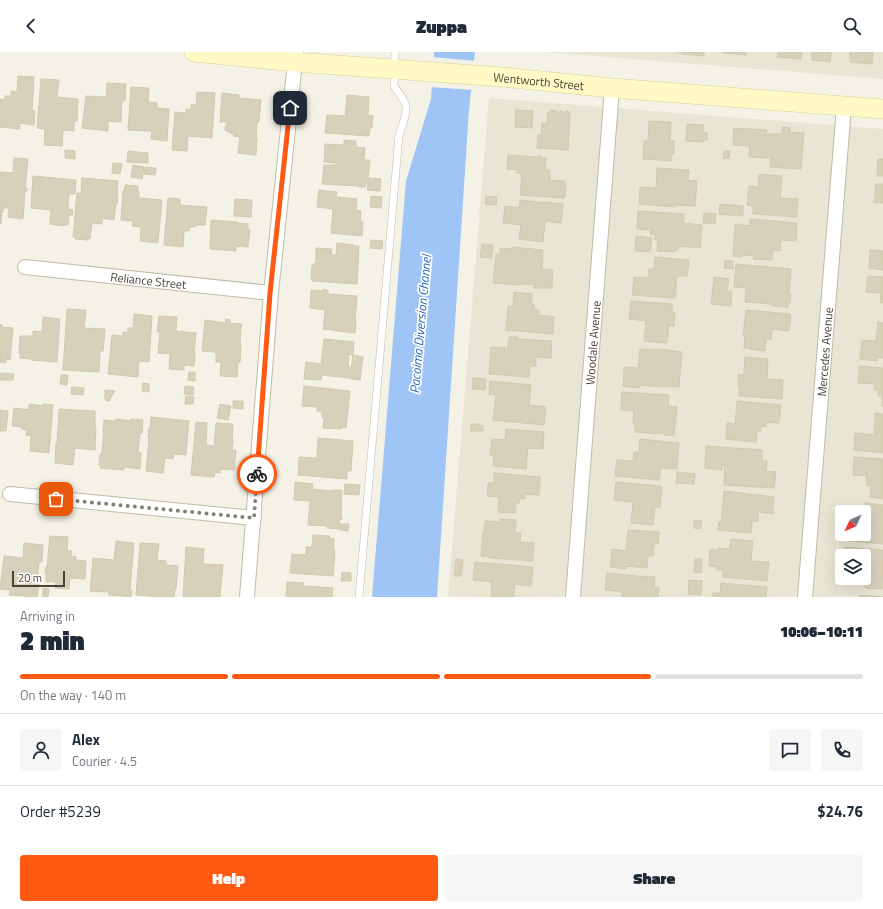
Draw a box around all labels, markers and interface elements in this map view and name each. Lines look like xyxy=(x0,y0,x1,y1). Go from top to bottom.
text: Zuppa xyxy=(416,13,467,40)
icon: back xyxy=(20,15,42,37)
icon: search xyxy=(841,15,863,37)
street label: Wentworth Street xyxy=(493,67,586,95)
pin xyxy=(273,91,307,125)
icon: home xyxy=(279,97,301,119)
water label: Pacoima Diversion Channel xyxy=(404,252,436,394)
street label: Reliance Street xyxy=(109,267,188,294)
street label: Woodale Avenue xyxy=(580,300,605,386)
street label: Mercedes Avenue xyxy=(811,306,837,397)
courier xyxy=(237,454,277,494)
icon: bike xyxy=(246,463,268,485)
pin xyxy=(39,482,73,516)
icon: bag xyxy=(45,488,67,510)
north arrow xyxy=(835,505,871,541)
map controls xyxy=(835,505,871,585)
button: layers xyxy=(835,549,871,585)
scale bar xyxy=(12,569,65,588)
text: 20 m xyxy=(18,570,42,586)
text: Arriving in xyxy=(20,606,75,626)
text: 10:06–10:11 xyxy=(780,620,863,643)
text: 2 min xyxy=(20,621,85,660)
text: On the way · 140 m xyxy=(20,685,126,705)
text: Alex xyxy=(72,728,100,751)
button: person xyxy=(20,729,62,771)
button: chat xyxy=(769,729,811,771)
button: phone xyxy=(821,729,863,771)
text: Courier · 4.5 xyxy=(72,751,137,771)
text: Order #5239 xyxy=(20,800,101,823)
text: $24.76 xyxy=(817,800,863,823)
button: Help xyxy=(20,855,438,901)
button: Share xyxy=(446,855,863,901)

